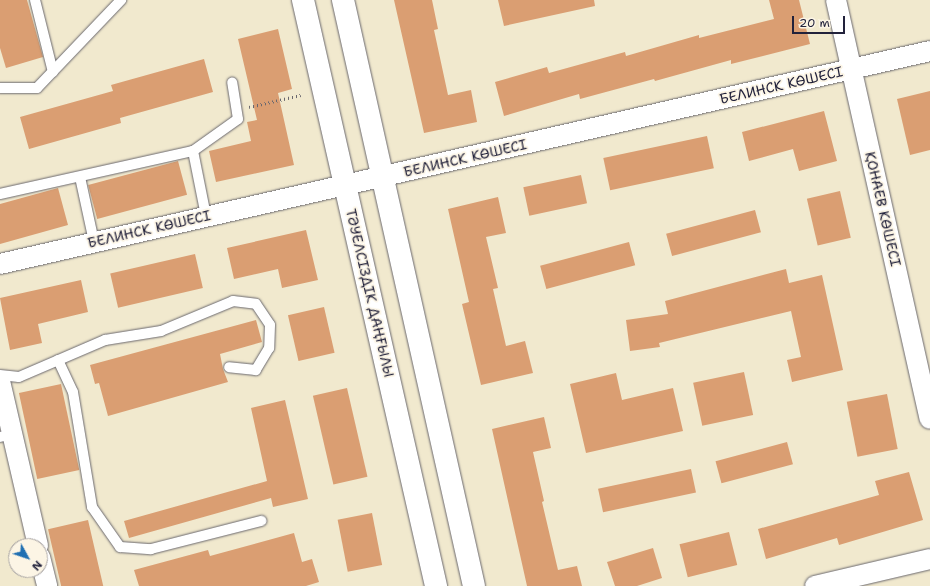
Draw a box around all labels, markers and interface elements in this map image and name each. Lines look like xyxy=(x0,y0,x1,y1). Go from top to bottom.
scale bar xyxy=(794,8,847,34)
text: 20 m xyxy=(799,15,830,31)
street label: БЕЛИНСК КӨШЕСІ xyxy=(718,63,844,107)
street label: БЕЛИНСК КӨШЕСІ xyxy=(402,136,528,180)
street label: ҚОНАЕВ КӨШЕСІ xyxy=(862,150,904,268)
street label: БЕЛИНСК КӨШЕСІ xyxy=(86,207,212,251)
street label: ТӘУЕЛСІЗДІК ДАҢҒЫЛЫ xyxy=(342,207,398,379)
north arrow xyxy=(8,538,48,578)
text: N xyxy=(28,557,45,574)

